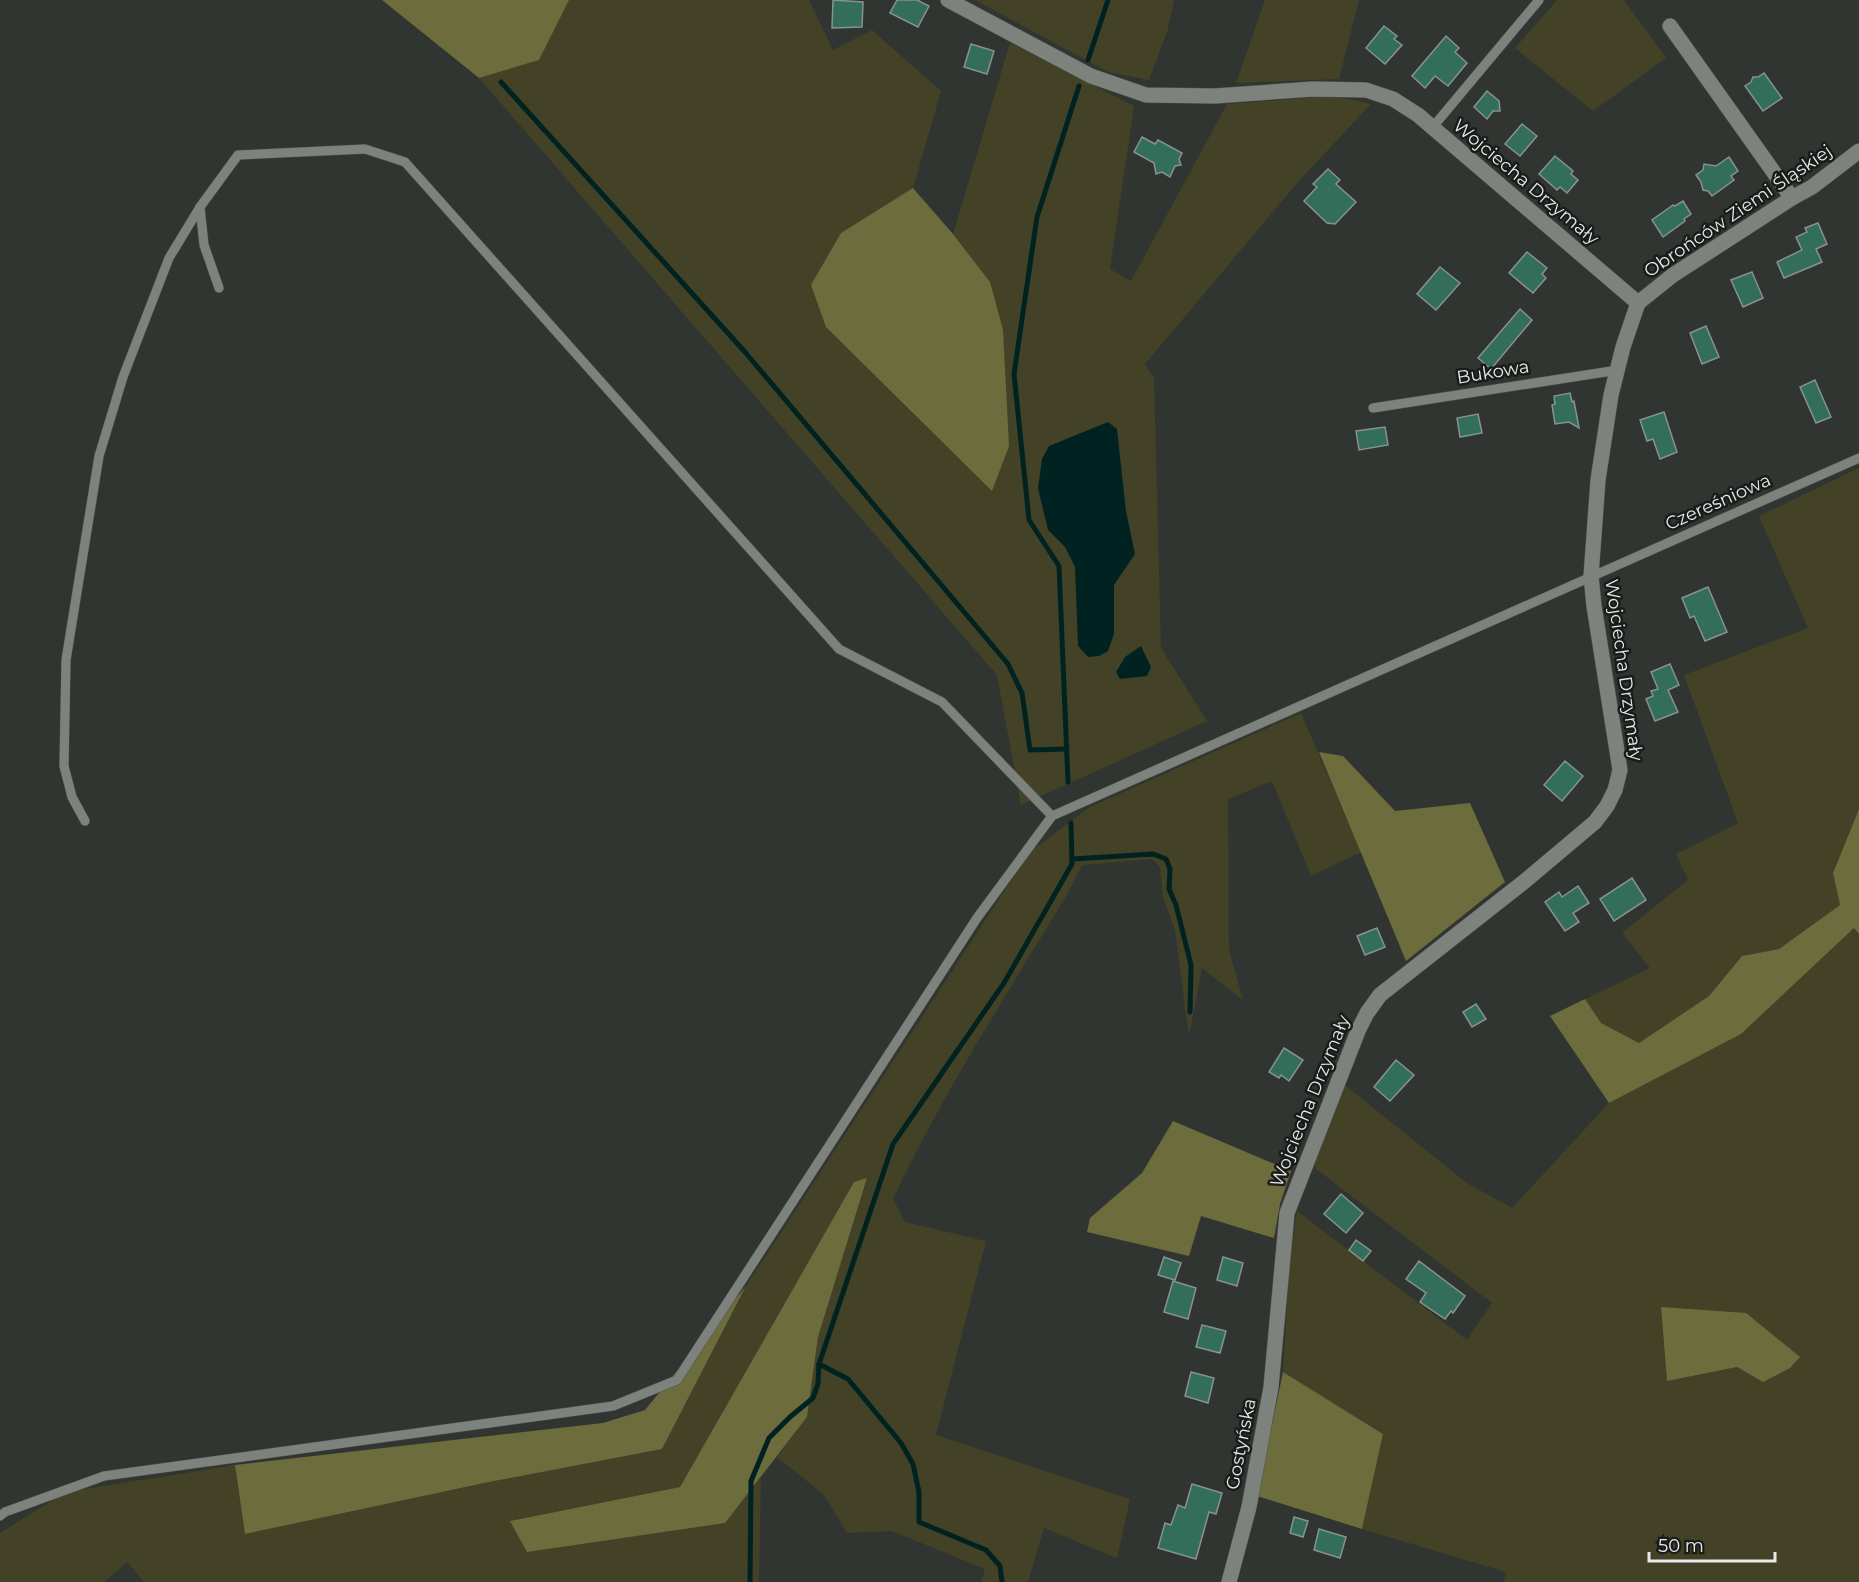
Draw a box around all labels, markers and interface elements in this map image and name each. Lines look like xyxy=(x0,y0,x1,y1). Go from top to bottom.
street label: Wojciecha Drzymały xyxy=(1449,115,1604,250)
street label: Obrońców Ziemi Śląskiej xyxy=(1640,140,1836,282)
street label: Bukowa xyxy=(1455,355,1531,389)
street label: Czereśniowa xyxy=(1662,469,1774,535)
street label: Wojciecha Drzymały xyxy=(1600,578,1648,763)
street label: Wojciecha Drzymały xyxy=(1265,1012,1355,1190)
street label: Gostyńska xyxy=(1221,1396,1261,1492)
scale bar xyxy=(1649,1525,1775,1563)
text: 50 m xyxy=(1658,1535,1704,1557)

